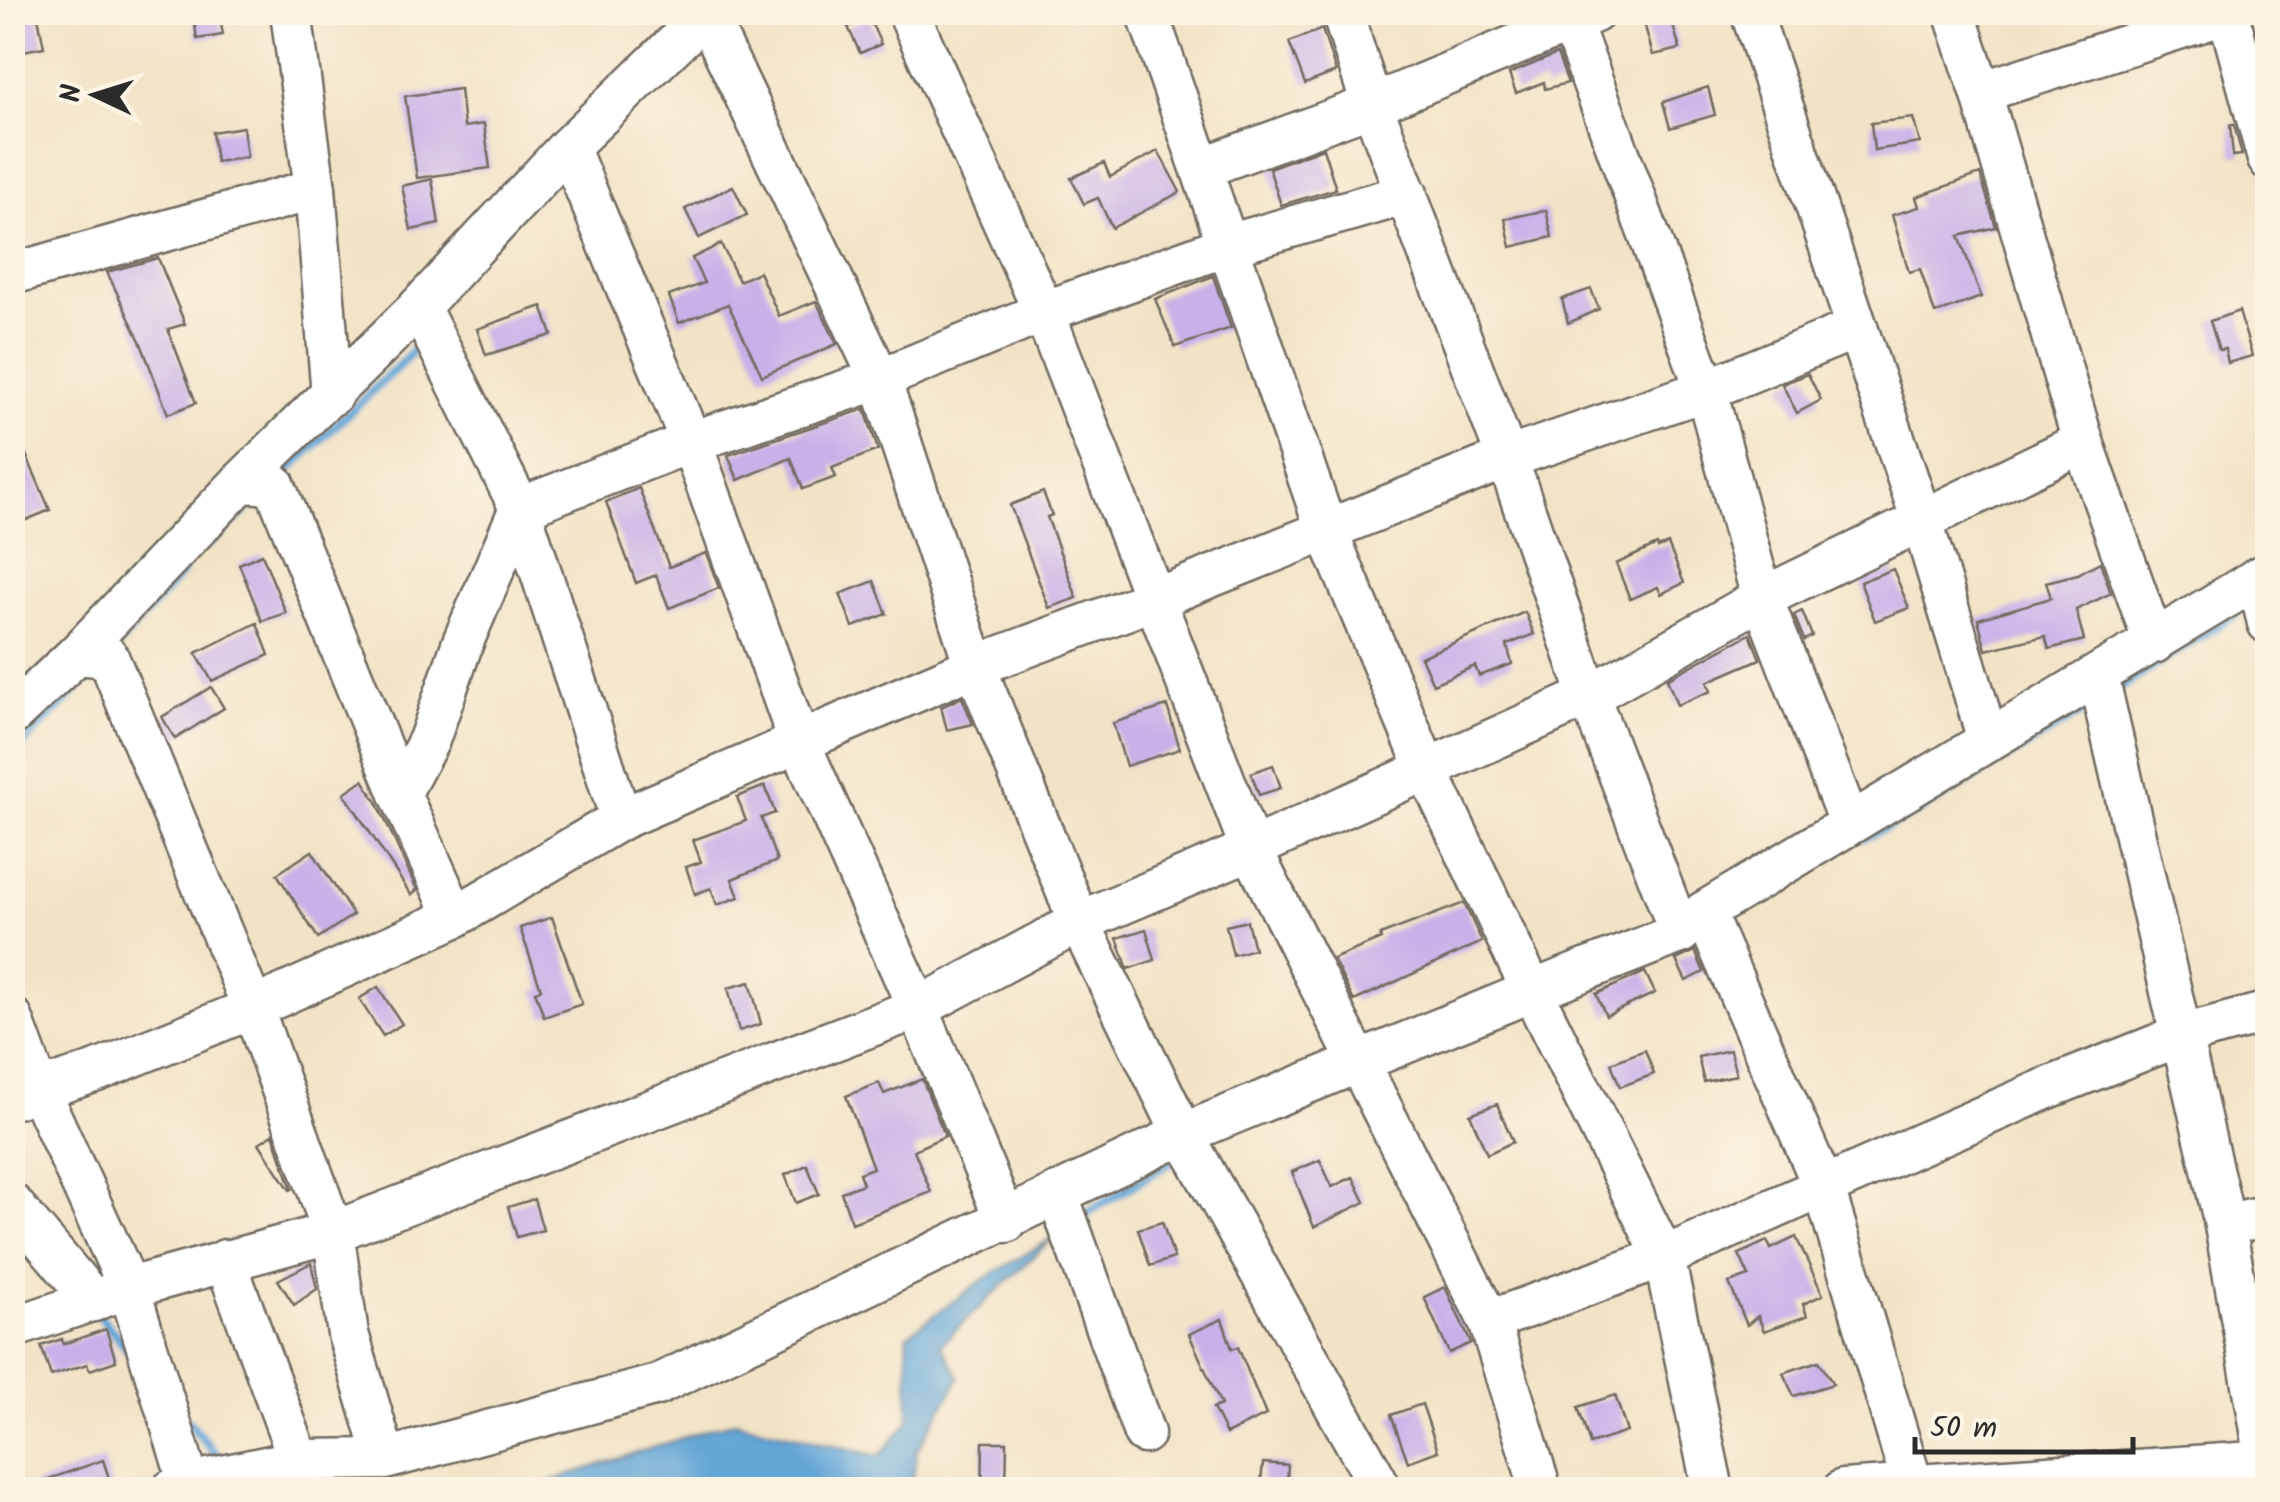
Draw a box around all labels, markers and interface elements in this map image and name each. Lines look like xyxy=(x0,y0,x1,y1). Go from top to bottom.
north arrow xyxy=(45,45,145,145)
text: N xyxy=(49,83,96,104)
scale bar xyxy=(1915,1392,2132,1454)
text: 50 m xyxy=(1930,1405,1997,1453)

